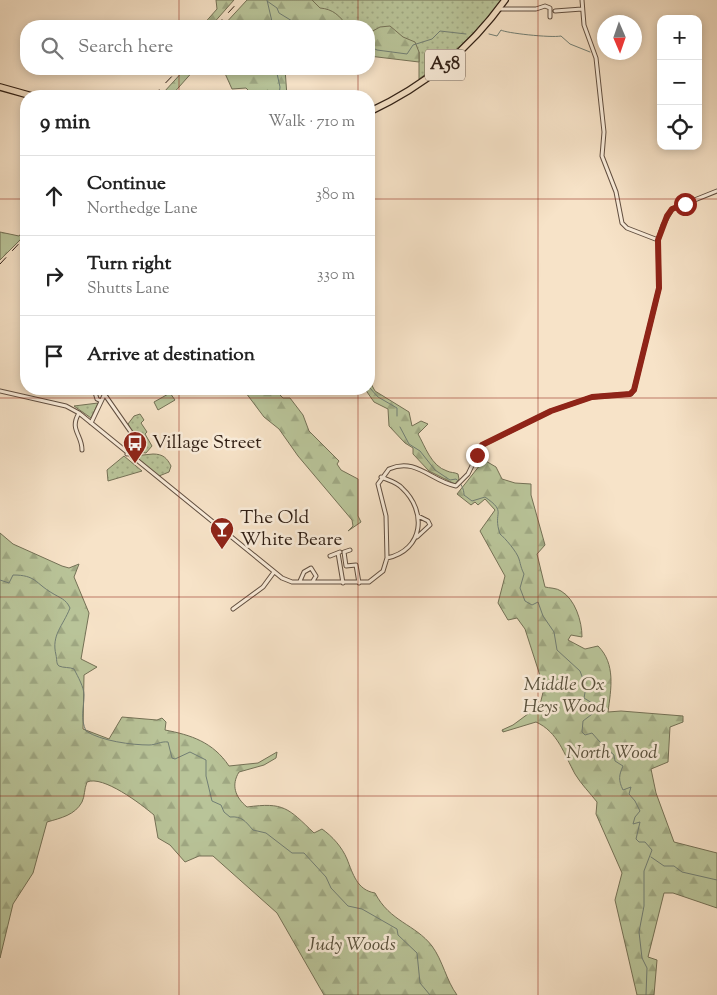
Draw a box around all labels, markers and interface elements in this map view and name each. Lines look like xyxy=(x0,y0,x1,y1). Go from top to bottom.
north arrow xyxy=(597,15,642,60)
map controls xyxy=(657,15,702,150)
button: + xyxy=(657,15,702,60)
search box xyxy=(20,20,375,75)
icon: search xyxy=(38,34,66,62)
text: Search here xyxy=(78,34,173,61)
road number: A58 xyxy=(425,50,465,80)
button: − xyxy=(657,60,702,105)
button: locate xyxy=(657,105,702,150)
text: 9 min xyxy=(40,108,90,138)
text: Walk · 710 m xyxy=(268,111,355,134)
text: Continue xyxy=(87,171,166,198)
icon: ahead xyxy=(40,182,68,210)
text: 380 m xyxy=(315,184,355,207)
route start xyxy=(674,193,697,216)
text: Northedge Lane xyxy=(87,198,198,221)
text: Turn right xyxy=(87,251,171,278)
icon: right xyxy=(40,262,68,290)
text: 330 m xyxy=(317,264,355,287)
text: Shutts Lane xyxy=(87,278,169,301)
icon: arrive xyxy=(40,342,68,370)
text: Arrive at destination xyxy=(87,342,255,369)
bus stop icon: Village Street xyxy=(122,430,148,464)
place label: Village Street xyxy=(152,430,262,457)
route end xyxy=(466,444,489,467)
place label: The Old White Beare xyxy=(240,505,342,554)
bar icon: The Old White Beare xyxy=(209,516,235,550)
park label: Middle Ox Heys Wood xyxy=(523,672,606,721)
park label: North Wood xyxy=(566,740,658,767)
park label: Judy Woods xyxy=(307,932,396,959)

